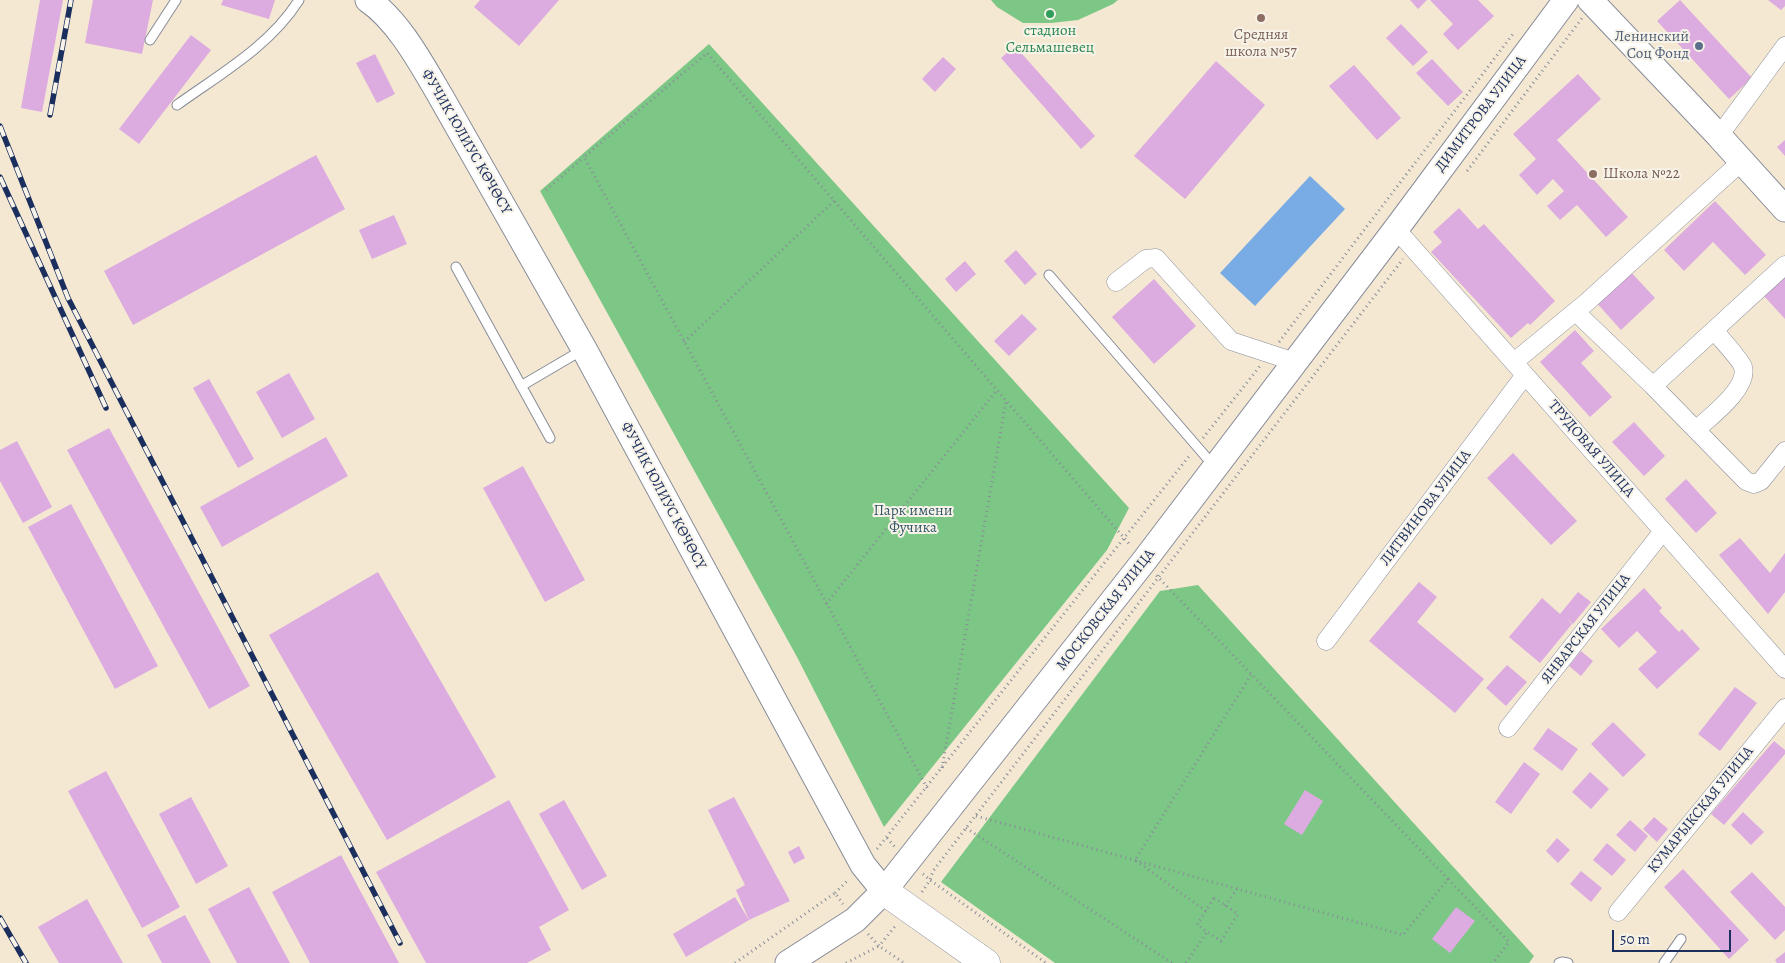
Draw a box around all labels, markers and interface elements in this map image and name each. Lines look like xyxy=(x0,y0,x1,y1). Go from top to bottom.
marker: стадион Сельмашевец xyxy=(1044,8,1056,20)
marker: Средняя школа №57 xyxy=(1255,12,1267,24)
place label: стадион Сельмашевец xyxy=(1006,22,1094,57)
place label: Средняя школа №57 xyxy=(1225,26,1297,61)
place label: Ленинский Соц Фонд xyxy=(1615,28,1689,63)
marker: Ленинский Соц Фонд xyxy=(1693,40,1705,52)
street label: ДИМИТРОВА УЛИЦА xyxy=(1431,52,1531,176)
street label: ФУЧИК ЮЛИУС КӨЧӨСҮ xyxy=(417,66,515,218)
place label: Школа №22 xyxy=(1603,165,1680,183)
marker: Школа №22 xyxy=(1587,168,1599,180)
street label: ТРУДОВАЯ УЛИЦА xyxy=(1544,397,1638,501)
street label: ФУЧИК ЮЛИУС КӨЧӨСҮ xyxy=(616,419,710,573)
street label: ЛИТВИНОВА УЛИЦА xyxy=(1377,447,1475,569)
park label: Парк имени Фучика xyxy=(873,502,953,537)
street label: МОСКОВСКАЯ УЛИЦА xyxy=(1053,546,1159,674)
street label: ЯНВАРСКАЯ УЛИЦА xyxy=(1537,570,1635,688)
street label: КУМАРЫКСКАЯ УЛИЦА xyxy=(1644,743,1758,877)
scale bar xyxy=(1615,920,1734,952)
text: 50 m xyxy=(1620,929,1650,949)

